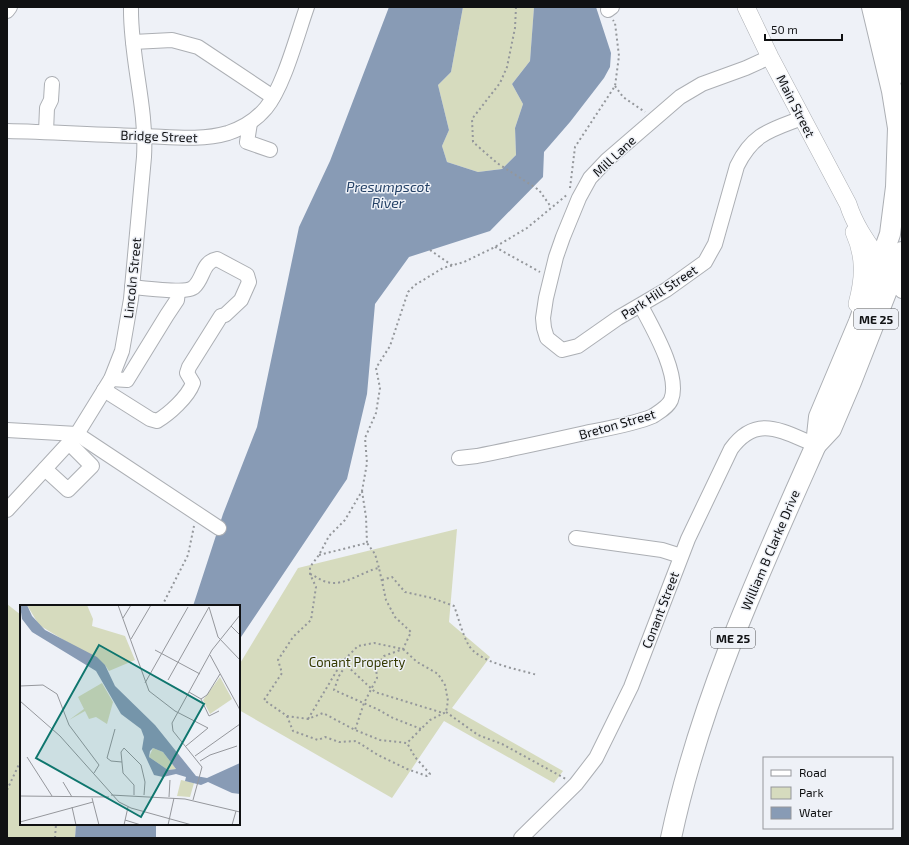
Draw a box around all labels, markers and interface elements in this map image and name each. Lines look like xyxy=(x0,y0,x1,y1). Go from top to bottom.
scale bar xyxy=(765,16,842,42)
text: 50 m xyxy=(771,22,798,36)
street label: Main Street xyxy=(773,72,819,140)
street label: Bridge Street xyxy=(120,127,198,145)
street label: Mill Lane xyxy=(589,132,639,180)
water label: Presumpscot River xyxy=(346,178,430,211)
street label: Lincoln Street xyxy=(120,237,144,319)
street label: Park Hill Street xyxy=(618,261,700,323)
road number: ME 25 xyxy=(854,309,898,329)
street label: Breton Street xyxy=(577,405,657,443)
street label: William B Clarke Drive xyxy=(737,487,803,613)
street label: Conant Street xyxy=(638,569,682,651)
inset map xyxy=(20,605,240,825)
road number: ME 25 xyxy=(711,628,755,648)
park label: Conant Property xyxy=(309,654,405,670)
legend xyxy=(763,757,893,829)
text: Road xyxy=(799,765,827,779)
text: Park xyxy=(799,785,824,799)
text: Water xyxy=(799,805,833,819)

